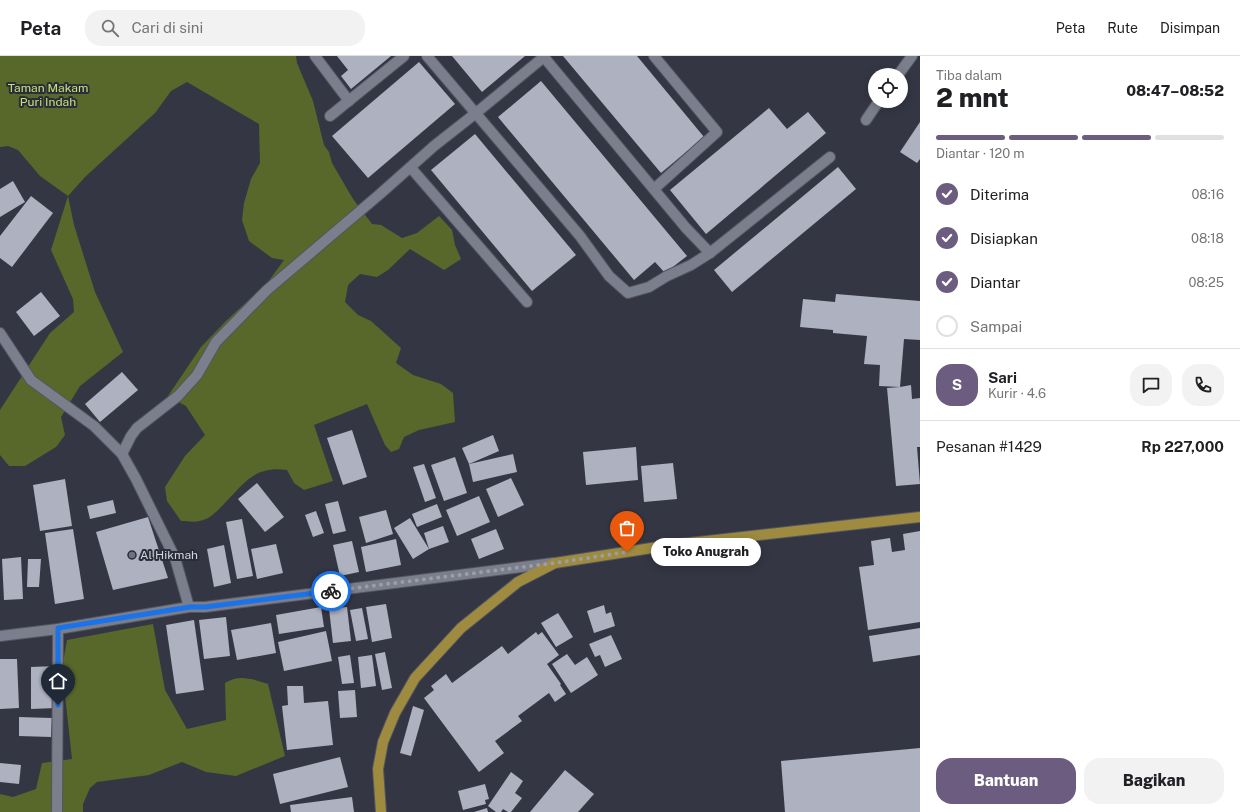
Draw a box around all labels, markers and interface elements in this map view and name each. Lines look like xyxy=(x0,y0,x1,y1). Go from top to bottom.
search box xyxy=(85,10,365,46)
text: Peta xyxy=(20,17,61,39)
icon: search xyxy=(99,17,121,39)
text: Cari di sini xyxy=(131,19,203,36)
text: Peta xyxy=(1056,20,1085,36)
text: Rute xyxy=(1107,20,1138,36)
text: Disimpan xyxy=(1160,20,1220,36)
map controls xyxy=(868,68,908,108)
button: locate xyxy=(868,68,908,108)
text: Tiba dalam xyxy=(936,68,1002,83)
park label: Taman Makam Puri Indah xyxy=(8,81,88,109)
text: 2 mnt xyxy=(936,82,1009,113)
text: 08:47–08:52 xyxy=(1126,82,1224,99)
text: Diantar · 120 m xyxy=(936,146,1025,161)
icon: check xyxy=(936,183,958,205)
text: Diterima xyxy=(970,186,1029,203)
text: 08:16 xyxy=(1191,187,1224,202)
icon: check xyxy=(936,227,958,249)
text: Disiapkan xyxy=(970,230,1038,247)
text: 08:18 xyxy=(1191,231,1224,246)
icon: check xyxy=(936,271,958,293)
text: Diantar xyxy=(970,274,1021,291)
text: 08:25 xyxy=(1188,275,1224,290)
text: Sampai xyxy=(970,318,1022,335)
button: chat xyxy=(1130,364,1172,406)
button: phone xyxy=(1182,364,1224,406)
text: Sari xyxy=(988,369,1017,386)
text: S xyxy=(952,376,962,393)
text: Kurir · 4.6 xyxy=(988,386,1046,401)
text: Pesanan #1429 xyxy=(936,438,1042,455)
text: Rp 227,000 xyxy=(1141,438,1224,455)
pin xyxy=(610,511,644,552)
icon: bag xyxy=(616,517,638,539)
callout: Toko Anugrah xyxy=(651,538,761,566)
text: Toko Anugrah xyxy=(663,544,749,559)
place label: Al Hikmah xyxy=(140,548,198,562)
marker: Al Hikmah xyxy=(127,550,137,560)
courier xyxy=(311,571,351,611)
icon: bike xyxy=(320,580,342,602)
pin xyxy=(41,664,75,705)
icon: home xyxy=(47,670,69,692)
button: Bantuan xyxy=(936,758,1076,804)
button: Bagikan xyxy=(1084,758,1224,804)

